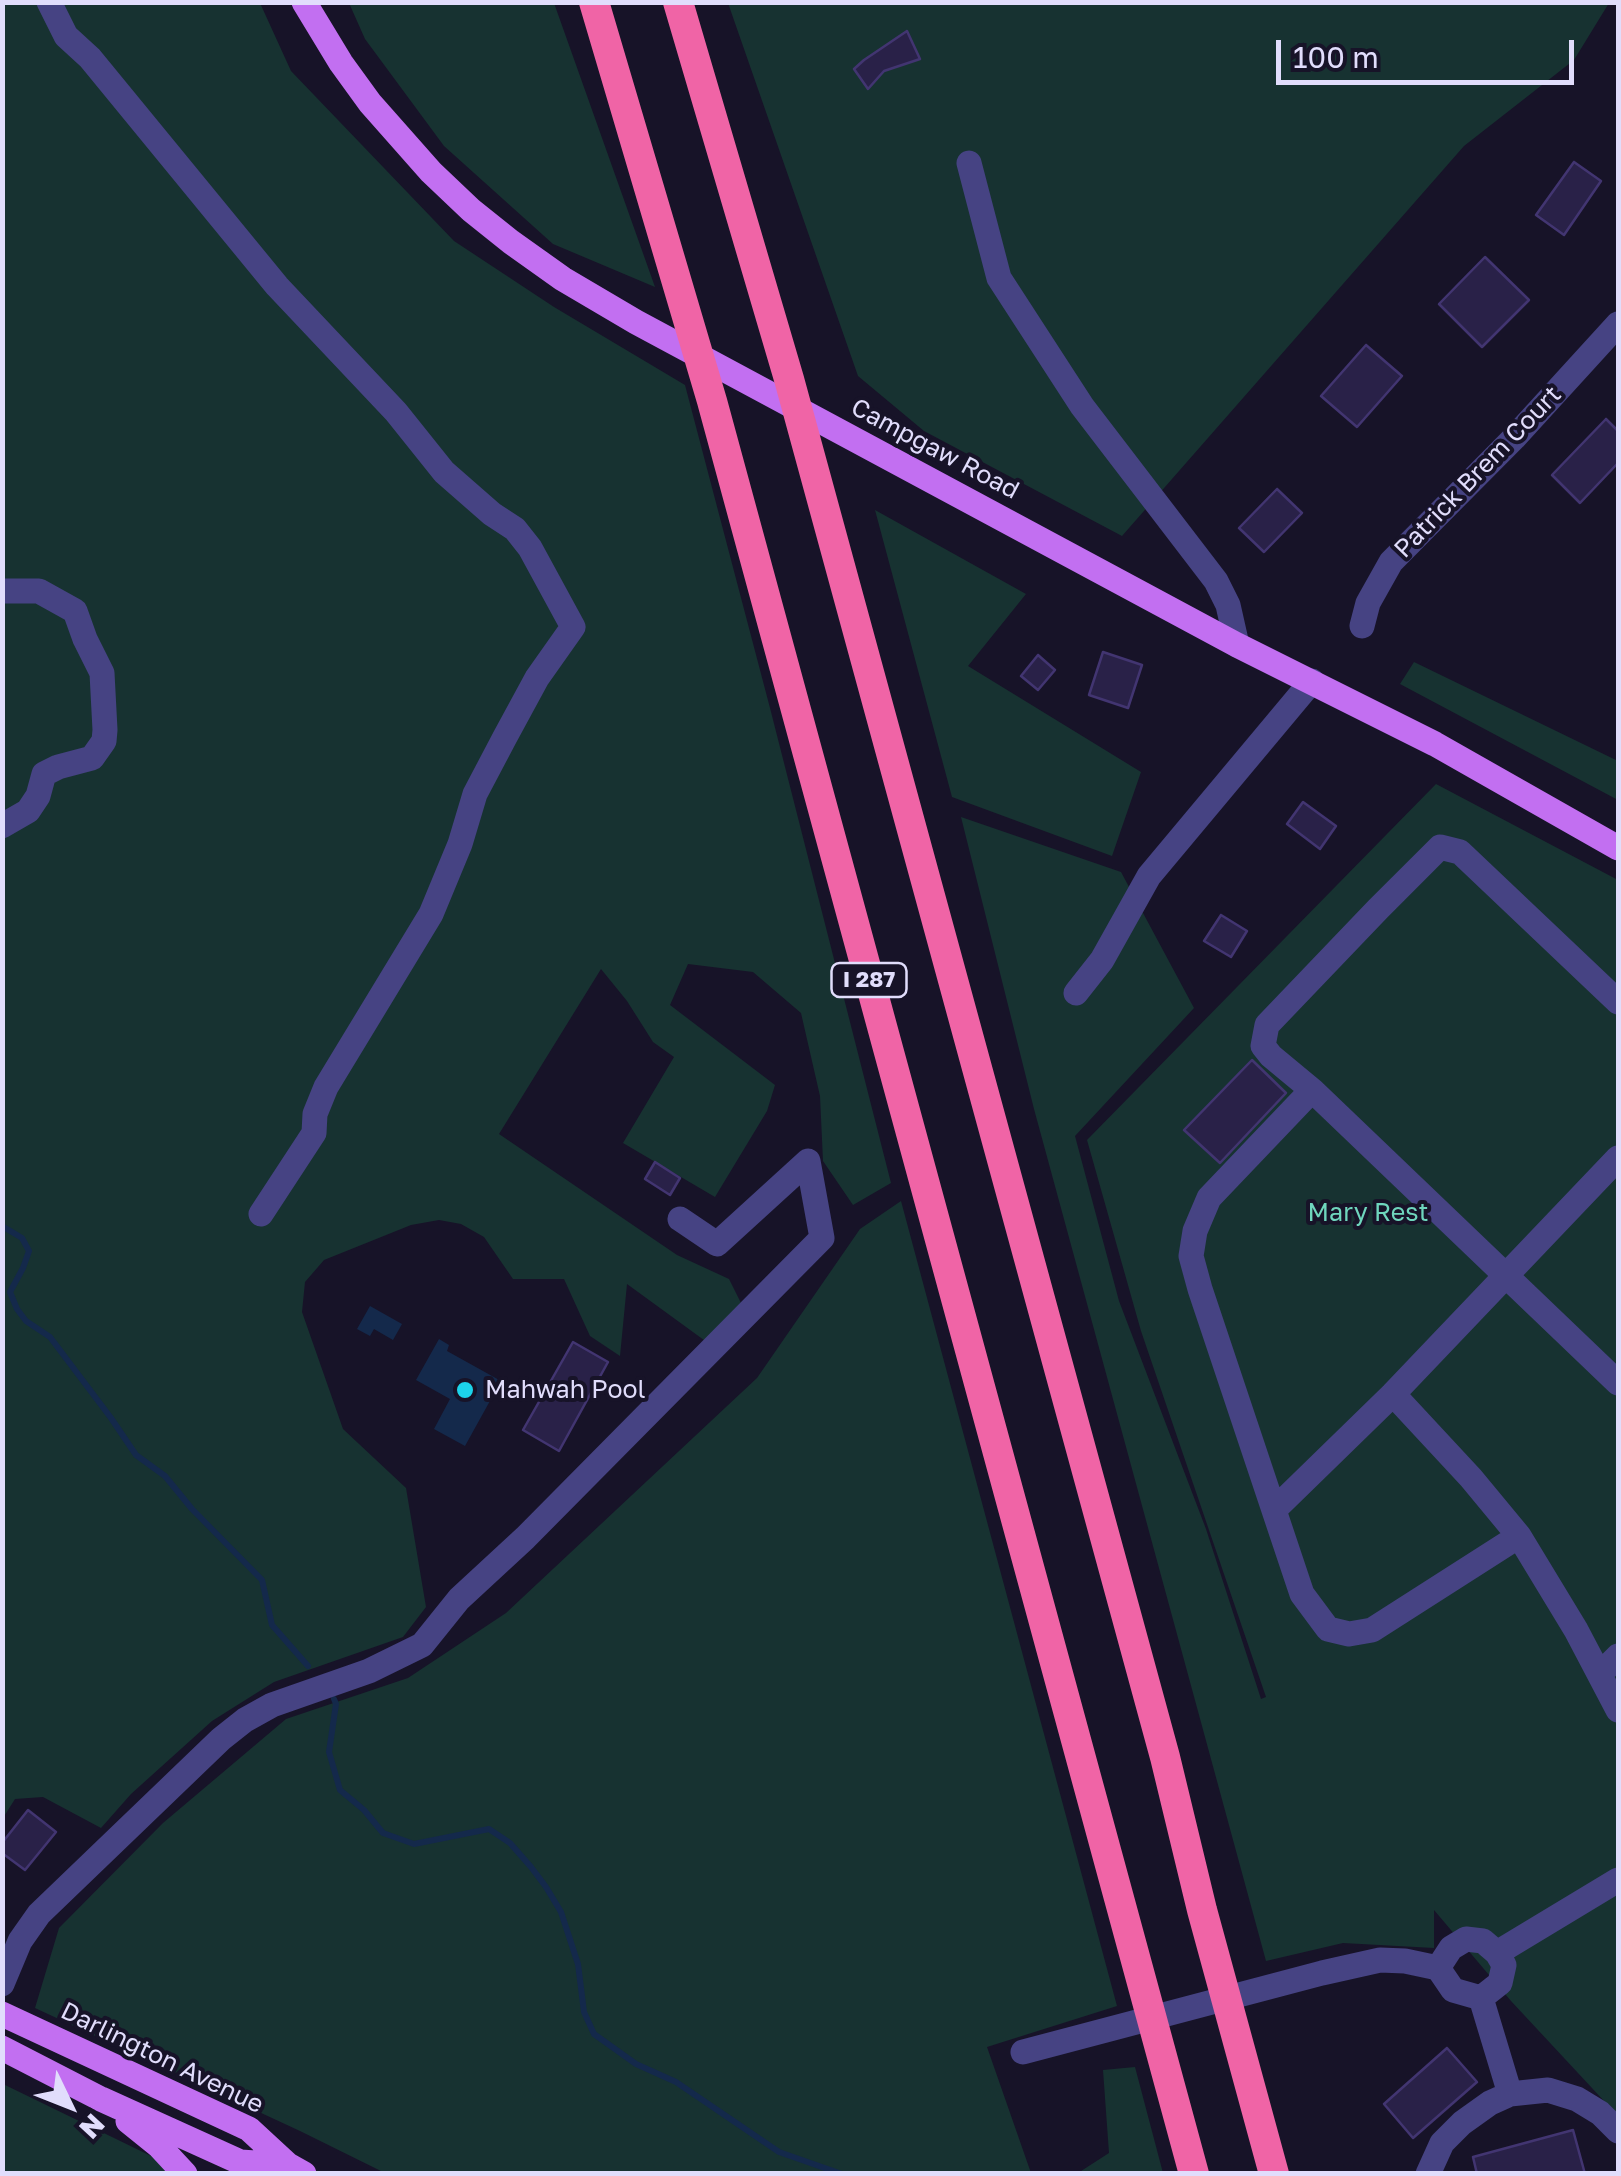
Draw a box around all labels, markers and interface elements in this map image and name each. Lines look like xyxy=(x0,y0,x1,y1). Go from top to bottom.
scale bar xyxy=(1281,20,1578,82)
text: 100 m xyxy=(1293,39,1379,75)
street label: Patrick Brem Court xyxy=(1388,380,1568,564)
street label: Campgaw Road xyxy=(846,392,1024,506)
road number: I 287 xyxy=(832,963,906,997)
park label: Mary Rest xyxy=(1308,1198,1428,1228)
place label: Mahwah Pool xyxy=(485,1375,645,1405)
marker: Mahwah Pool xyxy=(454,1379,476,1401)
street label: Darlington Avenue xyxy=(56,1996,268,2120)
north arrow xyxy=(20,2056,120,2156)
text: N xyxy=(73,2108,112,2146)

